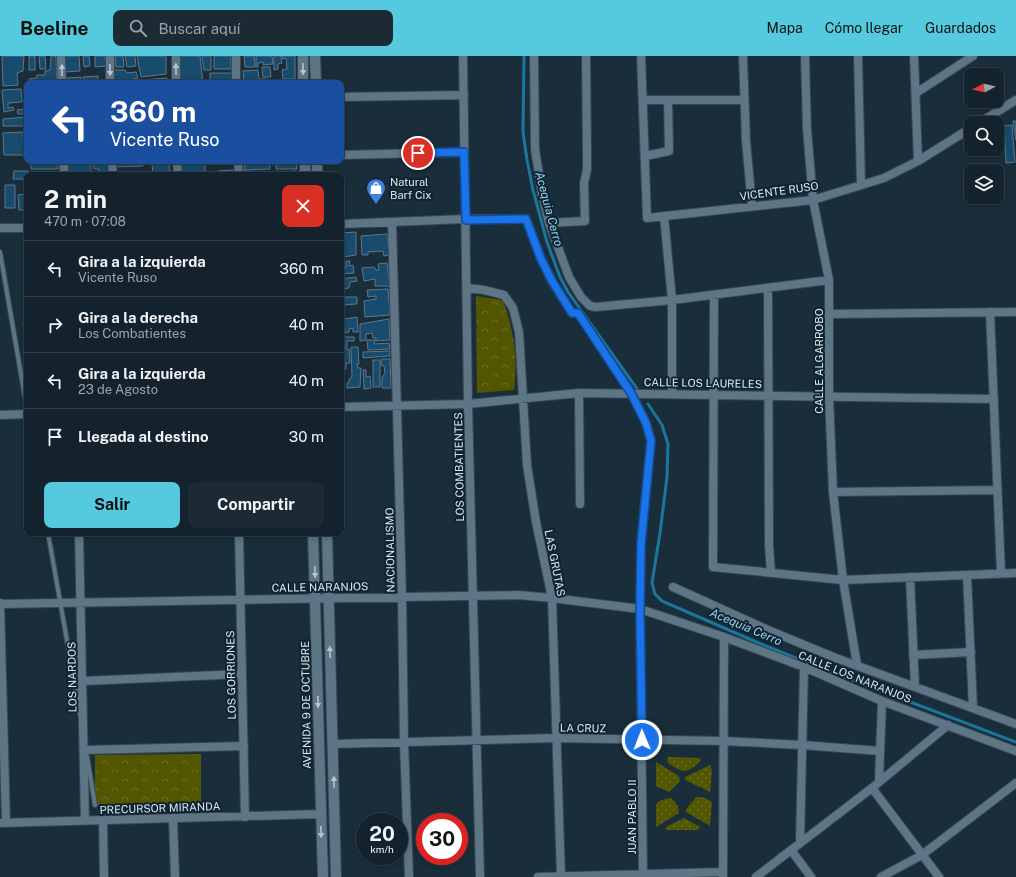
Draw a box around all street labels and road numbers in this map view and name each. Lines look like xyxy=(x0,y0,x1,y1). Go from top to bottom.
street label: VICENTE RUSO xyxy=(739,180,819,202)
street label: CALLE ALGARROBO xyxy=(813,308,825,414)
street label: CALLE LOS LAURELES xyxy=(644,376,762,390)
street label: LOS COMBATIENTES xyxy=(452,412,466,522)
street label: NACIONALISMO xyxy=(383,507,397,593)
street label: LAS GRUTAS xyxy=(543,529,567,597)
street label: CALLE NARANJOS xyxy=(271,580,369,594)
street label: LOS GORRIONES xyxy=(224,630,238,720)
street label: LOS NARDOS xyxy=(65,641,79,713)
street label: AVENIDA 9 DE OCTUBRE xyxy=(299,641,313,769)
street label: CALLE LOS NARANJOS xyxy=(797,649,913,705)
street label: LA CRUZ xyxy=(560,722,606,734)
street label: JUAN PABLO II xyxy=(626,779,638,855)
street label: PRECURSOR MIRANDA xyxy=(99,800,221,816)

